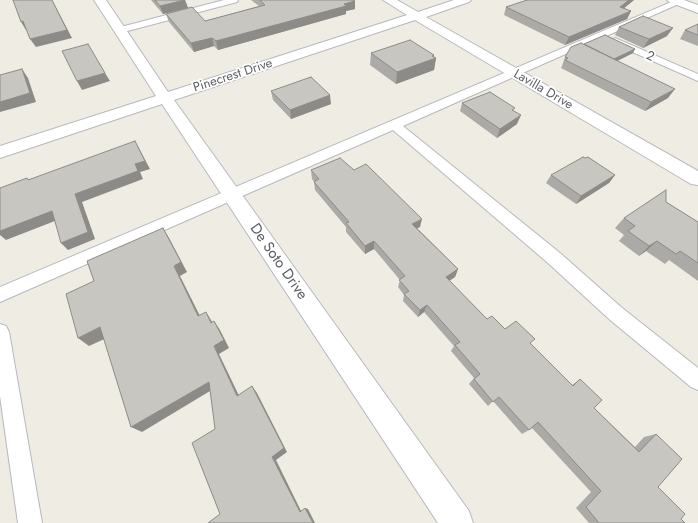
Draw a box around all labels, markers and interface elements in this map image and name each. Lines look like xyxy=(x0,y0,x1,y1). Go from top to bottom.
street label: 2 xyxy=(643,48,657,66)
street label: Pinecrest Drive xyxy=(191,56,275,96)
street label: Lavilla Drive xyxy=(510,67,576,113)
street label: De Soto Drive xyxy=(245,221,311,303)

